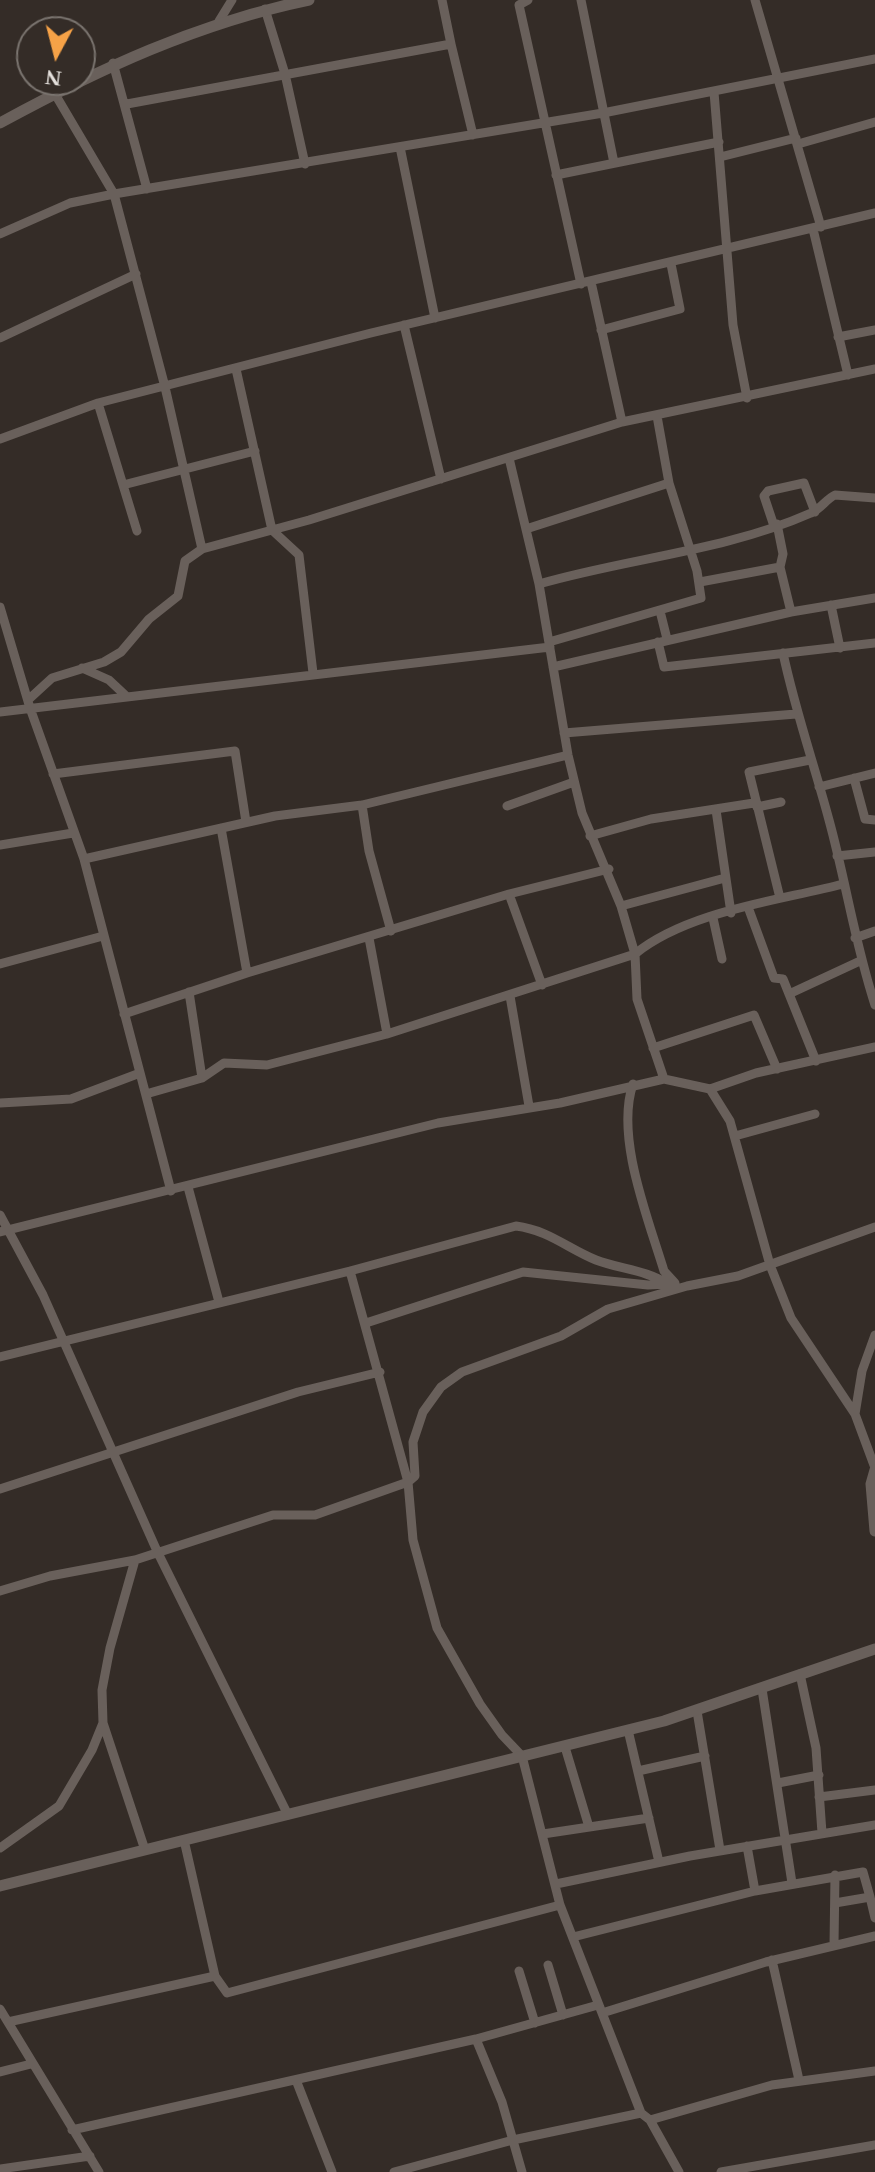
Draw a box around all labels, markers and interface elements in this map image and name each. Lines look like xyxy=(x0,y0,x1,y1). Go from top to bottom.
north arrow xyxy=(16,16,96,96)
text: N xyxy=(44,65,63,92)

